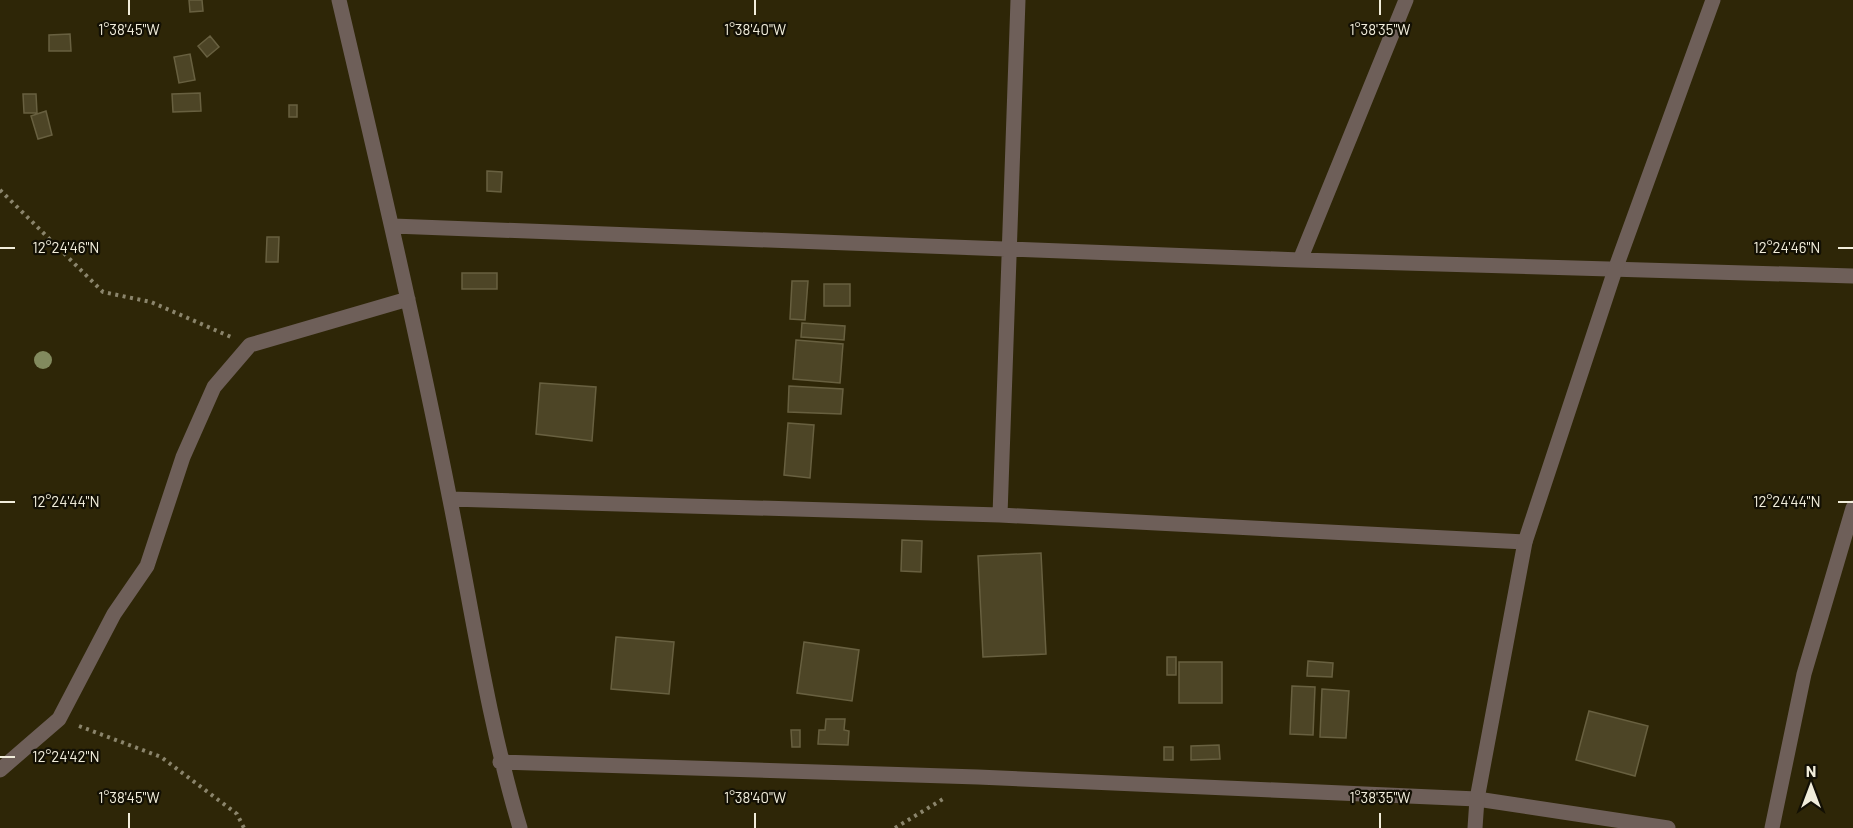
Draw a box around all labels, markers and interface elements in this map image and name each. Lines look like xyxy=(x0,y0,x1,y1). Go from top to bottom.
text: 1°38'45"W xyxy=(98,20,160,38)
text: 1°38'40"W xyxy=(724,20,786,38)
text: 1°38'35"W xyxy=(1349,20,1411,38)
text: 12°24'46"N xyxy=(32,238,100,256)
text: 12°24'46"N xyxy=(1753,238,1821,256)
text: 12°24'44"N xyxy=(32,492,100,510)
text: 12°24'44"N xyxy=(1753,492,1821,510)
text: 12°24'42"N xyxy=(32,747,100,765)
north arrow xyxy=(1781,756,1841,816)
text: N xyxy=(1806,761,1816,780)
text: 1°38'45"W xyxy=(98,788,160,806)
text: 1°38'40"W xyxy=(724,788,786,806)
text: 1°38'35"W xyxy=(1349,788,1411,806)

